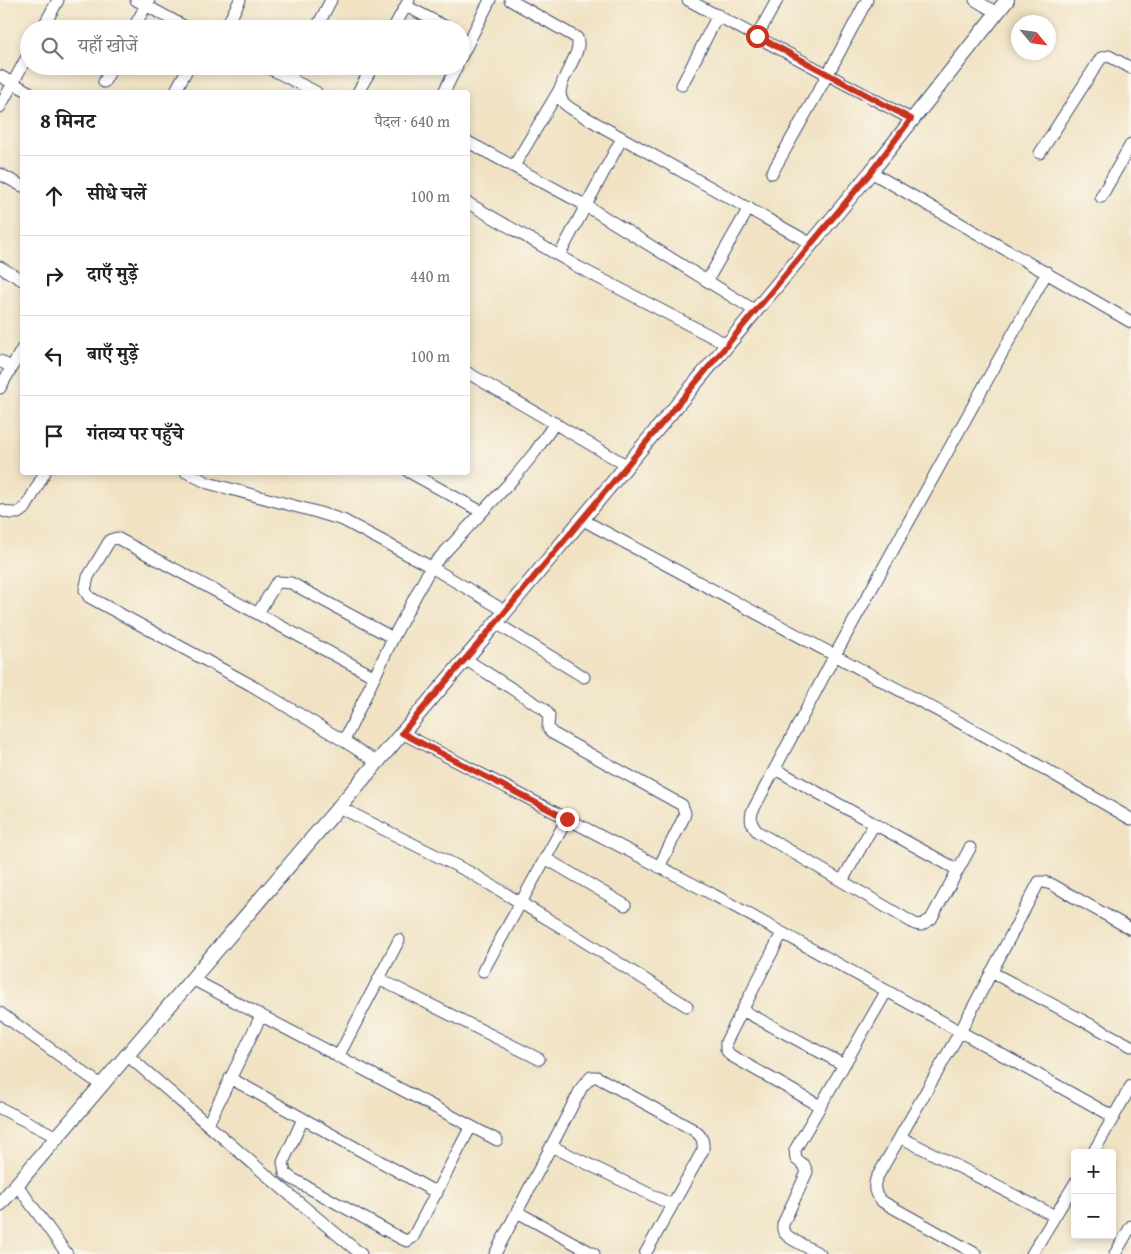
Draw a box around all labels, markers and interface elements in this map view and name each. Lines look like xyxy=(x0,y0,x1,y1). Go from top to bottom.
north arrow xyxy=(1011,15,1056,60)
search box xyxy=(20,20,470,75)
route start xyxy=(746,25,769,48)
text: यहाँ खोजें xyxy=(78,31,138,59)
icon: search xyxy=(38,34,66,62)
text: 8 मिनट xyxy=(40,105,95,136)
text: पैदल · 640 m xyxy=(374,109,450,133)
text: सीधे चलें xyxy=(87,179,146,207)
icon: ahead xyxy=(40,182,68,210)
text: 100 m xyxy=(410,184,450,208)
text: दाएँ मुड़ें xyxy=(87,259,138,287)
icon: right xyxy=(40,262,68,290)
text: 440 m xyxy=(410,264,450,288)
text: बाएँ मुड़ें xyxy=(87,339,138,367)
icon: left xyxy=(40,342,68,370)
text: 100 m xyxy=(410,344,450,368)
text: गंतव्य पर पहुँचे xyxy=(87,419,183,447)
icon: arrive xyxy=(40,422,68,450)
route end xyxy=(556,808,579,831)
map controls xyxy=(1071,1149,1116,1239)
button: + xyxy=(1071,1149,1116,1194)
button: − xyxy=(1071,1194,1116,1239)

